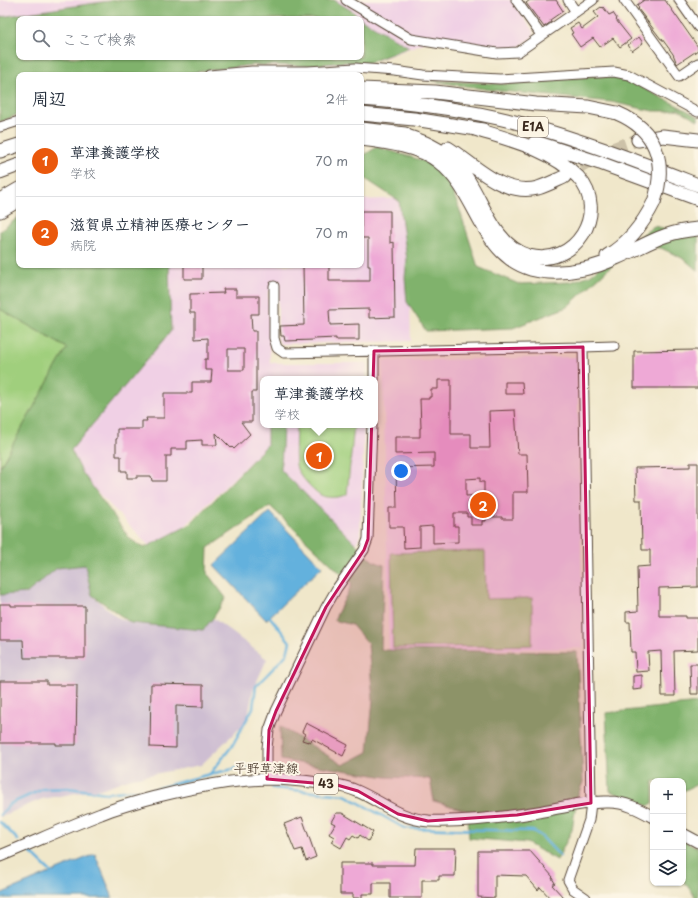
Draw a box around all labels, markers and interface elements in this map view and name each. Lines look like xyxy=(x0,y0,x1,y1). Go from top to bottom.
search box xyxy=(16,16,364,60)
icon: search xyxy=(30,27,52,49)
text: ここで検索 xyxy=(62,27,137,50)
text: 周辺 xyxy=(32,85,66,111)
text: 2件 xyxy=(326,89,348,108)
road number: E1A xyxy=(518,117,548,137)
text: 草津養護学校 xyxy=(70,140,160,163)
text: 1 xyxy=(42,151,48,170)
text: 70 m xyxy=(315,151,348,170)
text: 学校 xyxy=(70,163,96,182)
text: 滋賀県立精神医療センター xyxy=(70,212,250,235)
text: 2 xyxy=(40,223,50,242)
text: 70 m xyxy=(315,223,348,242)
text: 病院 xyxy=(70,235,96,254)
popup xyxy=(260,376,378,428)
text: 草津養護学校 xyxy=(274,381,364,404)
text: 学校 xyxy=(274,404,300,423)
pin: 1 xyxy=(306,441,332,471)
your location xyxy=(391,461,411,481)
pin: 2 xyxy=(470,490,496,520)
street label: 平野草津線 xyxy=(233,758,299,777)
road number: 43 xyxy=(314,774,338,794)
map controls xyxy=(650,778,686,886)
button: + xyxy=(650,778,686,814)
button: − xyxy=(650,814,686,850)
button: layers xyxy=(650,850,686,886)

